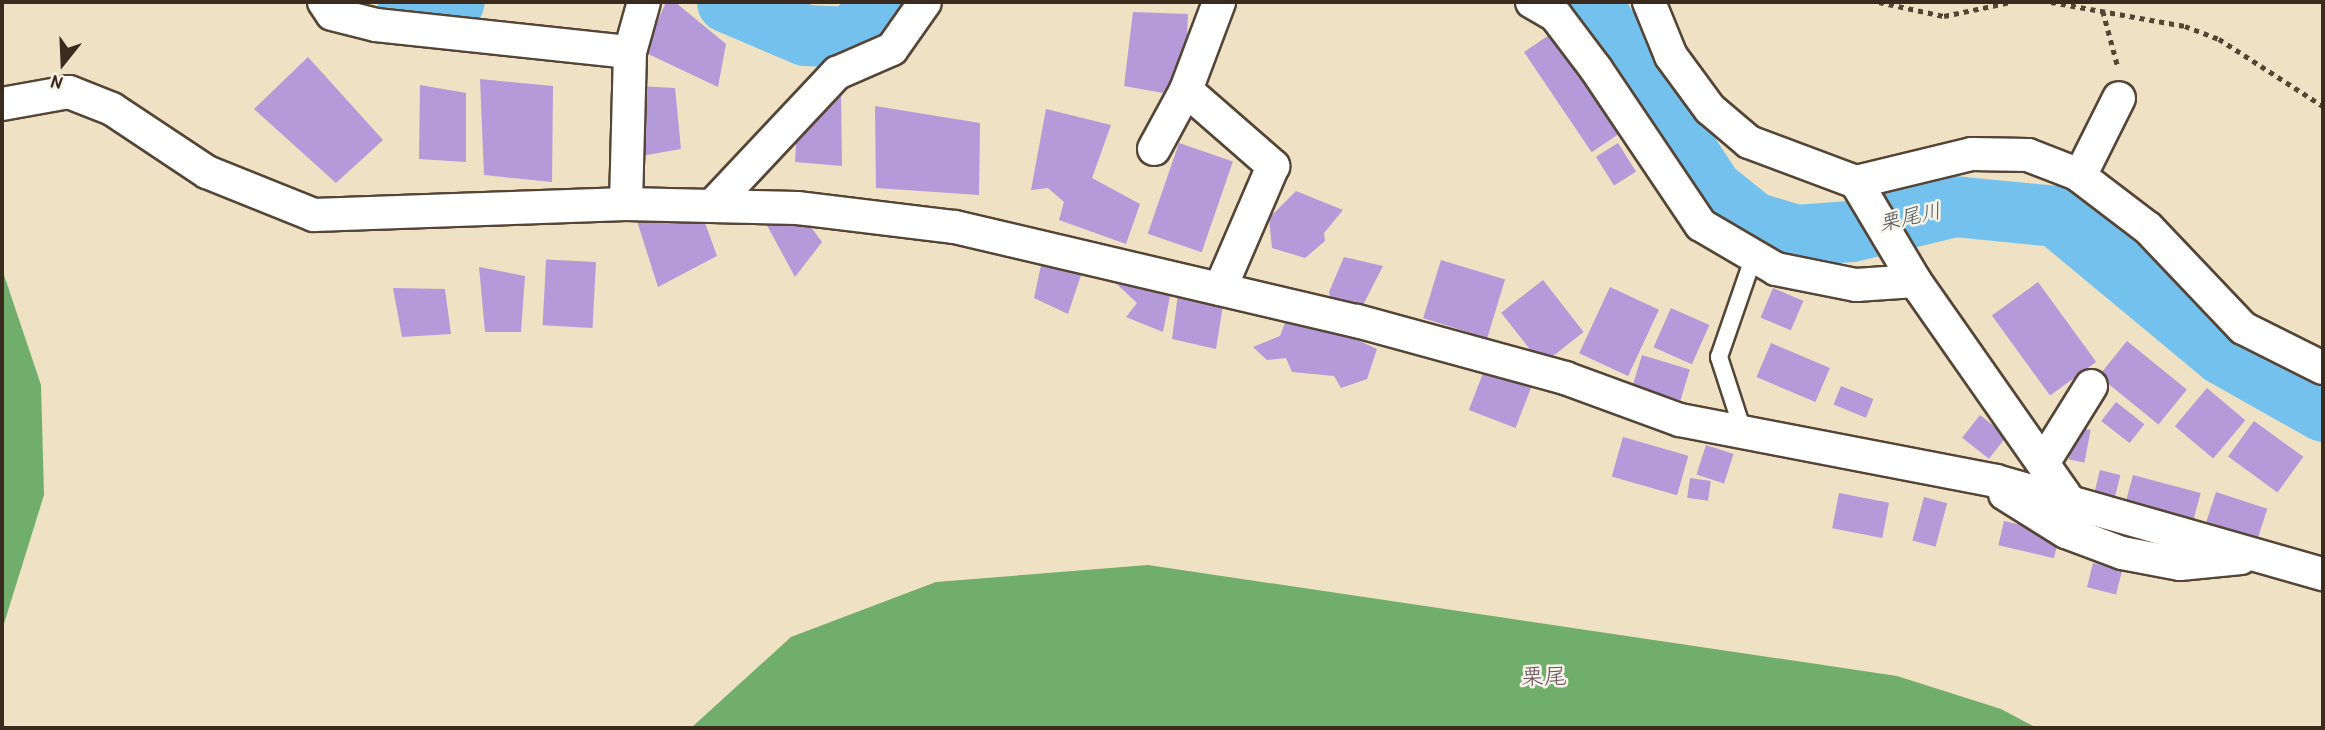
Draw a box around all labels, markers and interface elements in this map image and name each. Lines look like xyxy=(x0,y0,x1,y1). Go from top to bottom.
north arrow xyxy=(28,28,98,98)
text: N xyxy=(48,69,65,97)
water label: 栗尾川 xyxy=(1876,198,1944,236)
district label: 栗尾 xyxy=(1521,662,1567,690)

